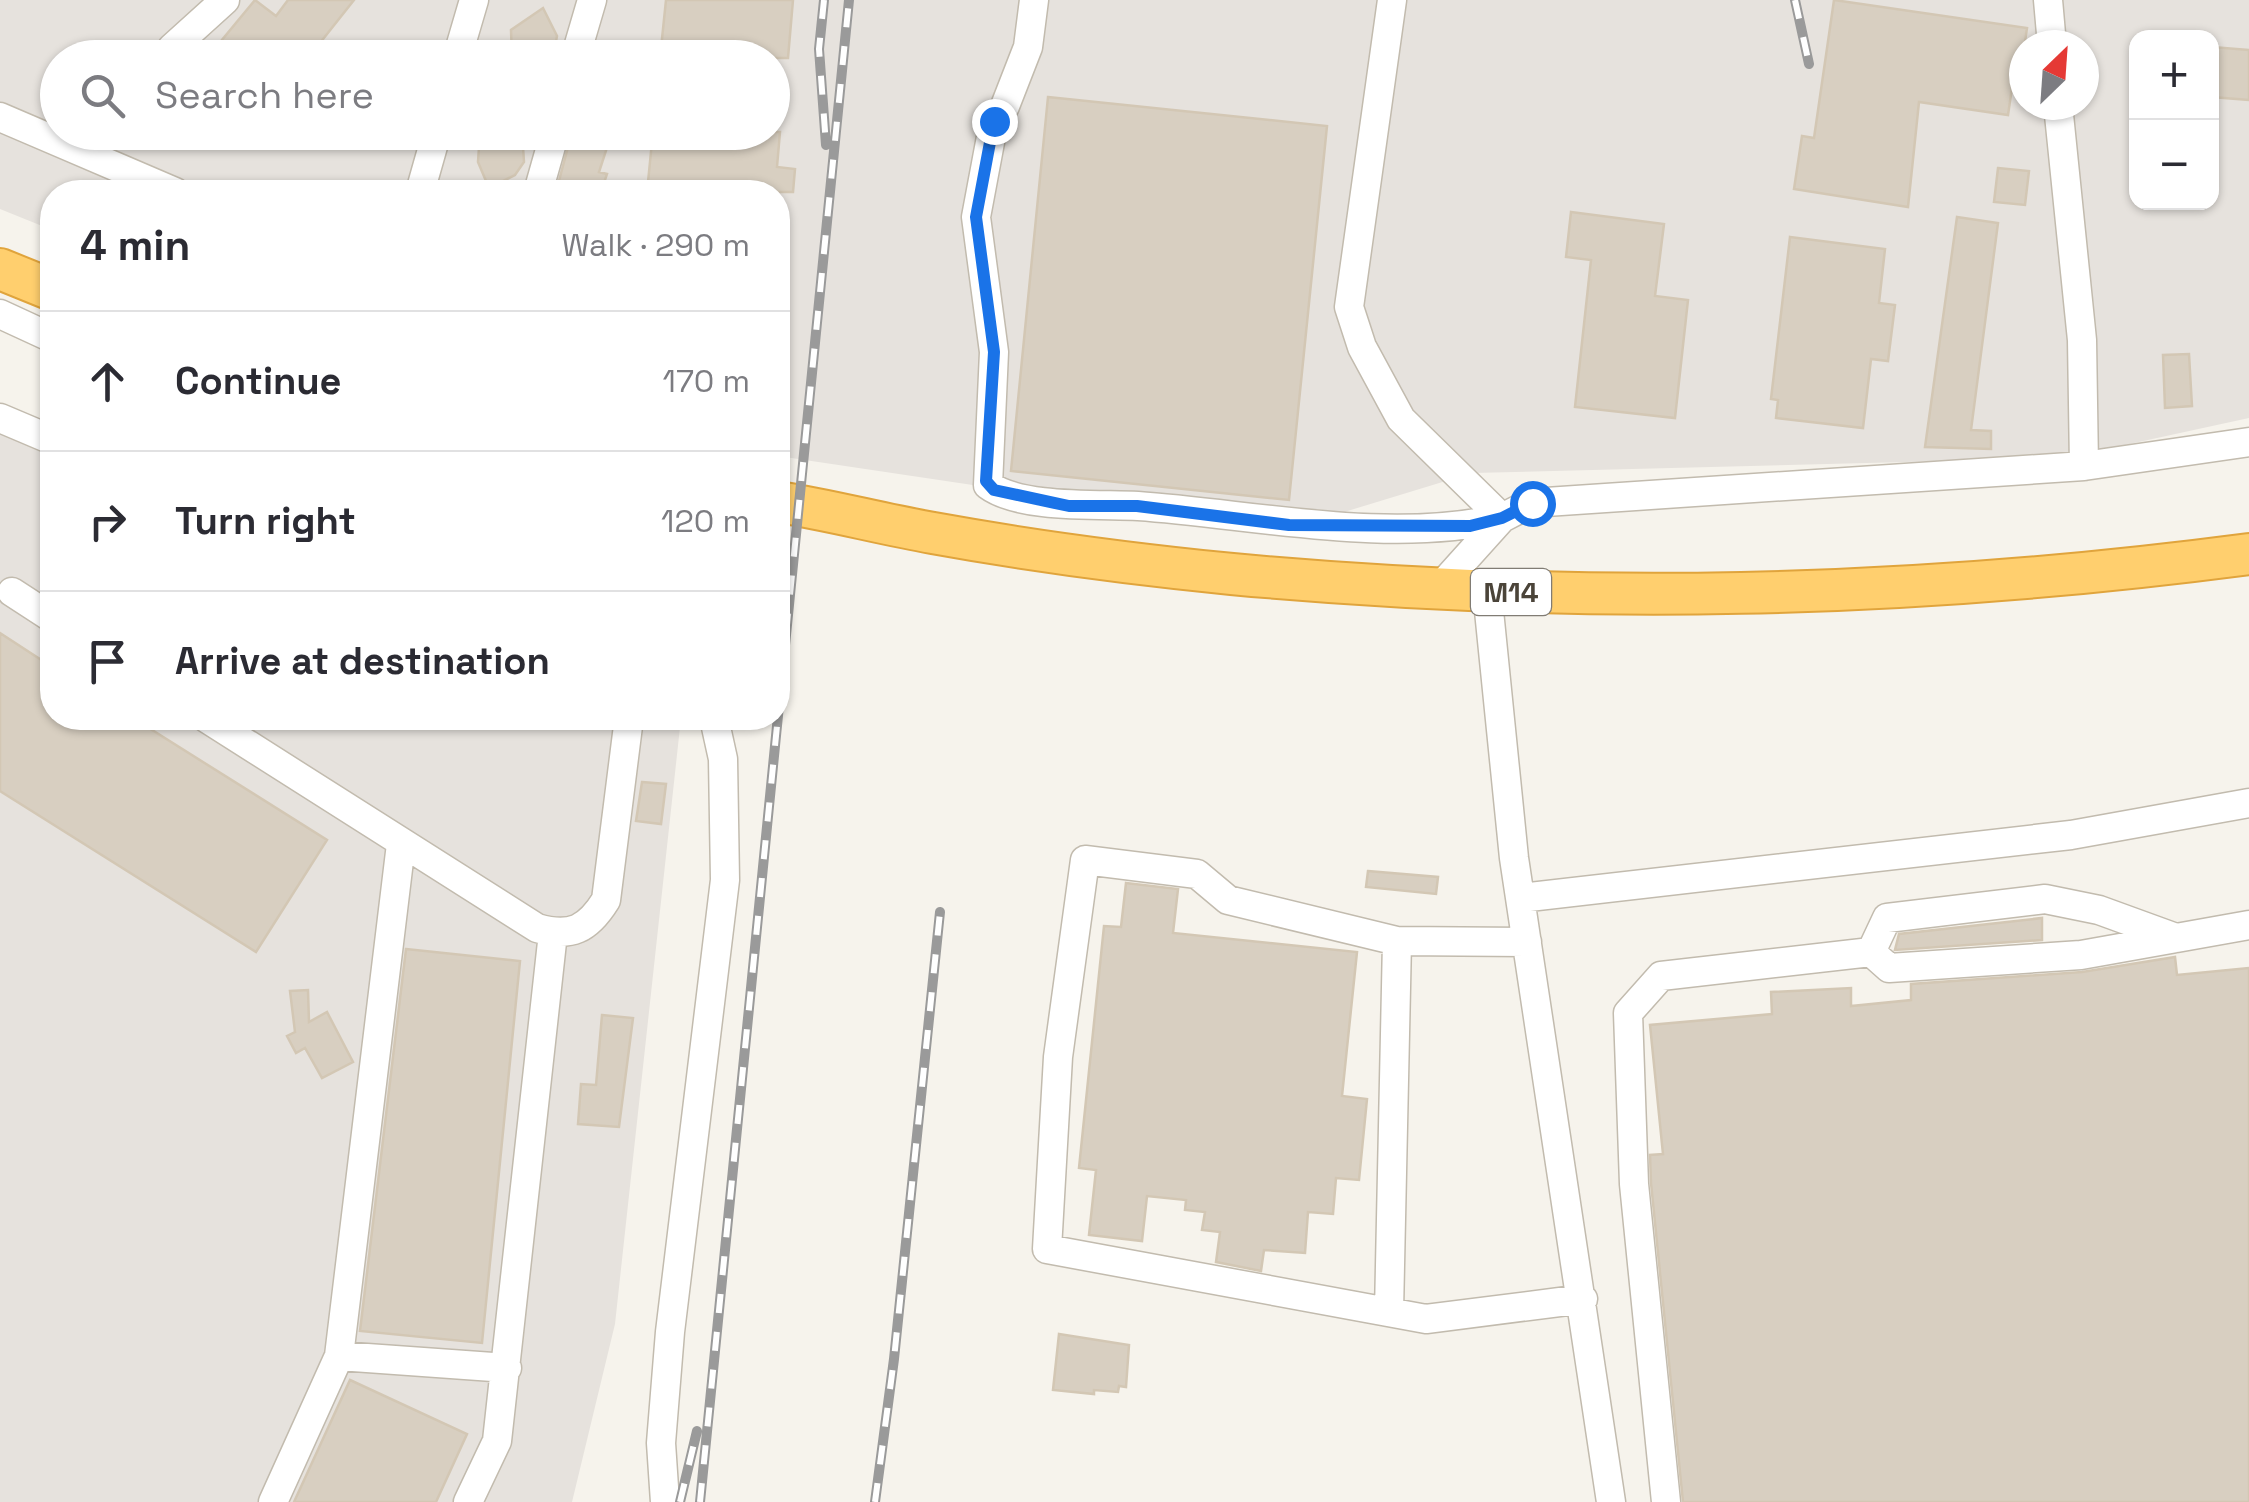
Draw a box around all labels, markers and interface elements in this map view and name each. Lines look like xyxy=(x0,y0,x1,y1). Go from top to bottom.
north arrow xyxy=(2009,30,2099,120)
map controls xyxy=(2129,30,2219,210)
button: + xyxy=(2129,30,2219,120)
search box xyxy=(40,40,790,150)
icon: search xyxy=(75,68,130,123)
text: Search here xyxy=(155,71,374,119)
route end xyxy=(972,99,1018,145)
button: − xyxy=(2129,120,2219,210)
text: 4 min xyxy=(80,219,190,272)
text: Walk · 290 m xyxy=(561,225,750,265)
icon: ahead xyxy=(80,354,135,409)
text: Continue xyxy=(175,357,341,405)
text: 170 m xyxy=(663,361,750,401)
route start xyxy=(1510,481,1556,527)
icon: right xyxy=(80,494,135,549)
text: Turn right xyxy=(175,497,356,545)
text: 120 m xyxy=(661,501,750,541)
road number: M14 xyxy=(1471,569,1551,615)
icon: arrive xyxy=(80,634,135,689)
text: Arrive at destination xyxy=(175,637,550,685)

